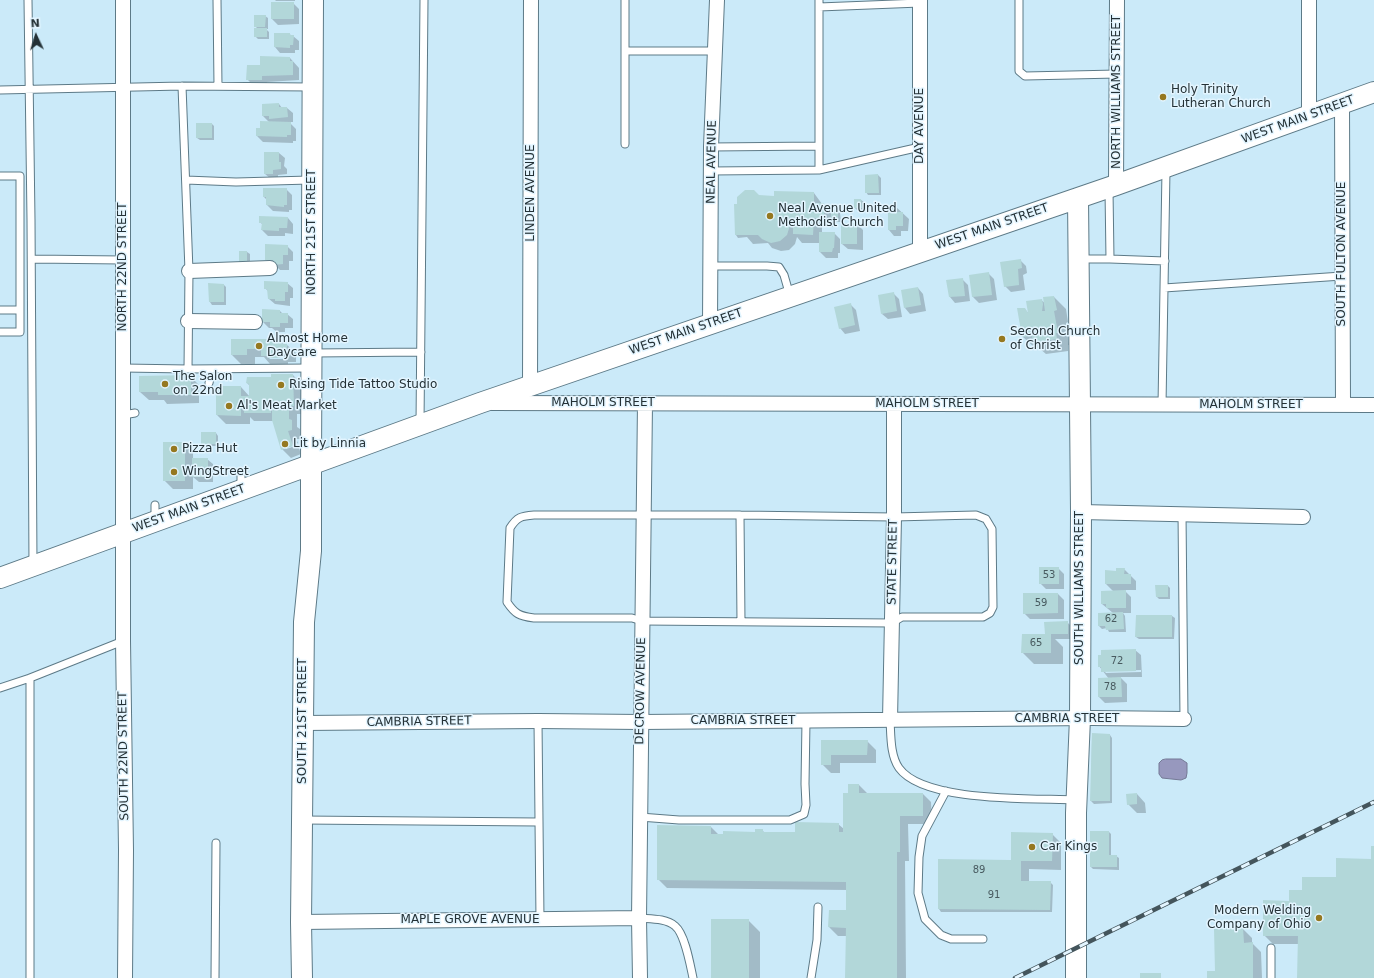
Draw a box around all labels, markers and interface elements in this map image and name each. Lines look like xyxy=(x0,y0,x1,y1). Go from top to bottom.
street label: NORTH WILLIAMS STREET xyxy=(1110,15,1124,169)
north arrow xyxy=(16,16,56,56)
text: N xyxy=(30,17,40,30)
place label: Holy Trinity Lutheran Church xyxy=(1171,83,1271,111)
street label: DAY AVENUE xyxy=(913,88,927,164)
marker: Holy Trinity Lutheran Church xyxy=(1158,92,1168,102)
street label: WEST MAIN STREET xyxy=(1240,93,1356,147)
street label: NEAL AVENUE xyxy=(704,120,720,204)
street label: LINDEN AVENUE xyxy=(524,144,538,242)
street label: NORTH 21ST STREET xyxy=(305,169,319,295)
street label: SOUTH FULTON AVENUE xyxy=(1335,182,1349,326)
street label: WEST MAIN STREET xyxy=(933,201,1051,253)
street label: NORTH 22ND STREET xyxy=(116,202,130,332)
place label: Neal Avenue United Methodist Church xyxy=(778,202,897,230)
marker: Neal Avenue United Methodist Church xyxy=(765,211,775,221)
street label: WEST MAIN STREET xyxy=(627,306,745,358)
place label: Second Church of Christ xyxy=(1010,325,1100,353)
place label: Almost Home Daycare xyxy=(267,332,348,360)
marker: Second Church of Christ xyxy=(997,334,1007,344)
marker: Almost Home Daycare xyxy=(254,341,264,351)
place label: The Salon on 22nd xyxy=(173,370,232,398)
place label: Rising Tide Tattoo Studio xyxy=(289,378,437,392)
marker: The Salon on 22nd xyxy=(160,379,170,389)
marker: Rising Tide Tattoo Studio xyxy=(276,380,286,390)
street label: MAHOLM STREET xyxy=(551,396,655,410)
street label: MAHOLM STREET xyxy=(875,397,979,411)
street label: MAHOLM STREET xyxy=(1199,398,1303,412)
place label: Al's Meat Market xyxy=(237,399,337,413)
marker: Al's Meat Market xyxy=(224,401,234,411)
place label: Lit by Linnia xyxy=(293,437,366,451)
marker: Lit by Linnia xyxy=(280,439,290,449)
place label: Pizza Hut xyxy=(182,442,237,456)
marker: Pizza Hut xyxy=(169,444,179,454)
place label: WingStreet xyxy=(182,465,249,479)
marker: WingStreet xyxy=(169,467,179,477)
street label: WEST MAIN STREET xyxy=(131,482,247,536)
street label: SOUTH WILLIAMS STREET xyxy=(1073,511,1087,665)
street label: STATE STREET xyxy=(885,519,901,605)
house number: 53 xyxy=(1043,569,1055,581)
house number: 59 xyxy=(1035,597,1047,609)
house number: 62 xyxy=(1105,613,1117,625)
street label: DECROW AVENUE xyxy=(633,637,649,745)
house number: 65 xyxy=(1030,637,1042,649)
house number: 72 xyxy=(1111,655,1123,667)
street label: SOUTH 21ST STREET xyxy=(296,658,310,784)
house number: 78 xyxy=(1104,681,1116,693)
street label: SOUTH 22ND STREET xyxy=(116,691,132,821)
street label: CAMBRIA STREET xyxy=(1015,712,1119,726)
street label: CAMBRIA STREET xyxy=(366,714,472,730)
street label: CAMBRIA STREET xyxy=(691,714,795,728)
place label: Car Kings xyxy=(1040,840,1097,854)
marker: Car Kings xyxy=(1027,842,1037,852)
house number: 89 xyxy=(973,864,985,876)
house number: 91 xyxy=(988,889,1000,901)
place label: Modern Welding Company of Ohio xyxy=(1207,904,1311,932)
street label: MAPLE GROVE AVENUE xyxy=(401,913,539,927)
marker: Modern Welding Company of Ohio xyxy=(1314,913,1324,923)

